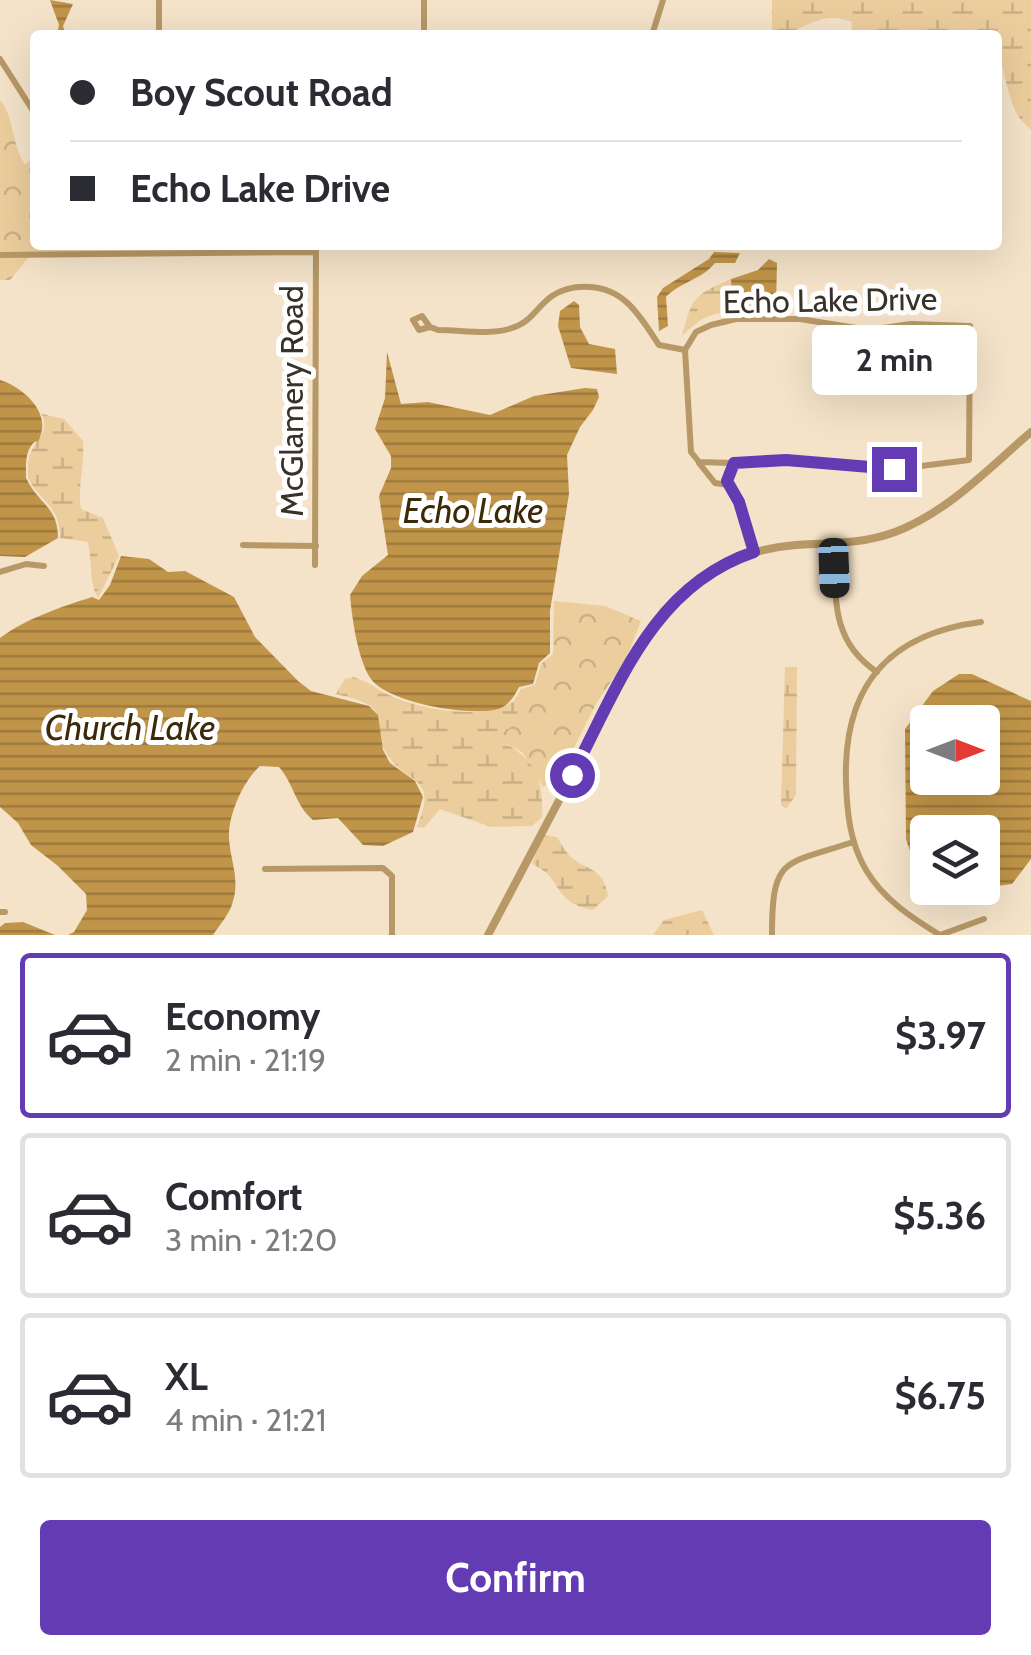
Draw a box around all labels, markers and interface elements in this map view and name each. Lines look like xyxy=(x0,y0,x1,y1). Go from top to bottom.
text: Boy Scout Road xyxy=(130,69,393,116)
text: Echo Lake Drive xyxy=(130,165,390,212)
street label: Echo Lake Drive xyxy=(723,279,937,321)
street label: McGlamery Road xyxy=(272,285,311,517)
callout: 2 min xyxy=(812,324,976,394)
text: 2 min xyxy=(856,340,933,379)
route end xyxy=(872,447,917,492)
water label: Echo Lake xyxy=(403,489,543,532)
car xyxy=(818,537,850,599)
north arrow xyxy=(910,705,1000,795)
map controls xyxy=(910,705,1000,905)
water label: Church Lake xyxy=(45,706,215,749)
route start xyxy=(550,753,595,798)
button: layers xyxy=(910,815,1000,905)
icon: car xyxy=(45,991,135,1081)
text: Economy xyxy=(165,993,320,1040)
text: $3.97 xyxy=(895,1012,986,1059)
text: 2 min · 21:19 xyxy=(165,1040,326,1079)
icon: car xyxy=(45,1171,135,1261)
text: Comfort xyxy=(165,1173,302,1220)
text: $5.36 xyxy=(893,1192,986,1239)
text: 3 min · 21:20 xyxy=(165,1220,337,1259)
icon: car xyxy=(45,1351,135,1441)
text: XL xyxy=(165,1353,208,1400)
text: $6.75 xyxy=(894,1372,986,1419)
text: 4 min · 21:21 xyxy=(165,1400,327,1439)
button: Confirm xyxy=(40,1520,991,1635)

